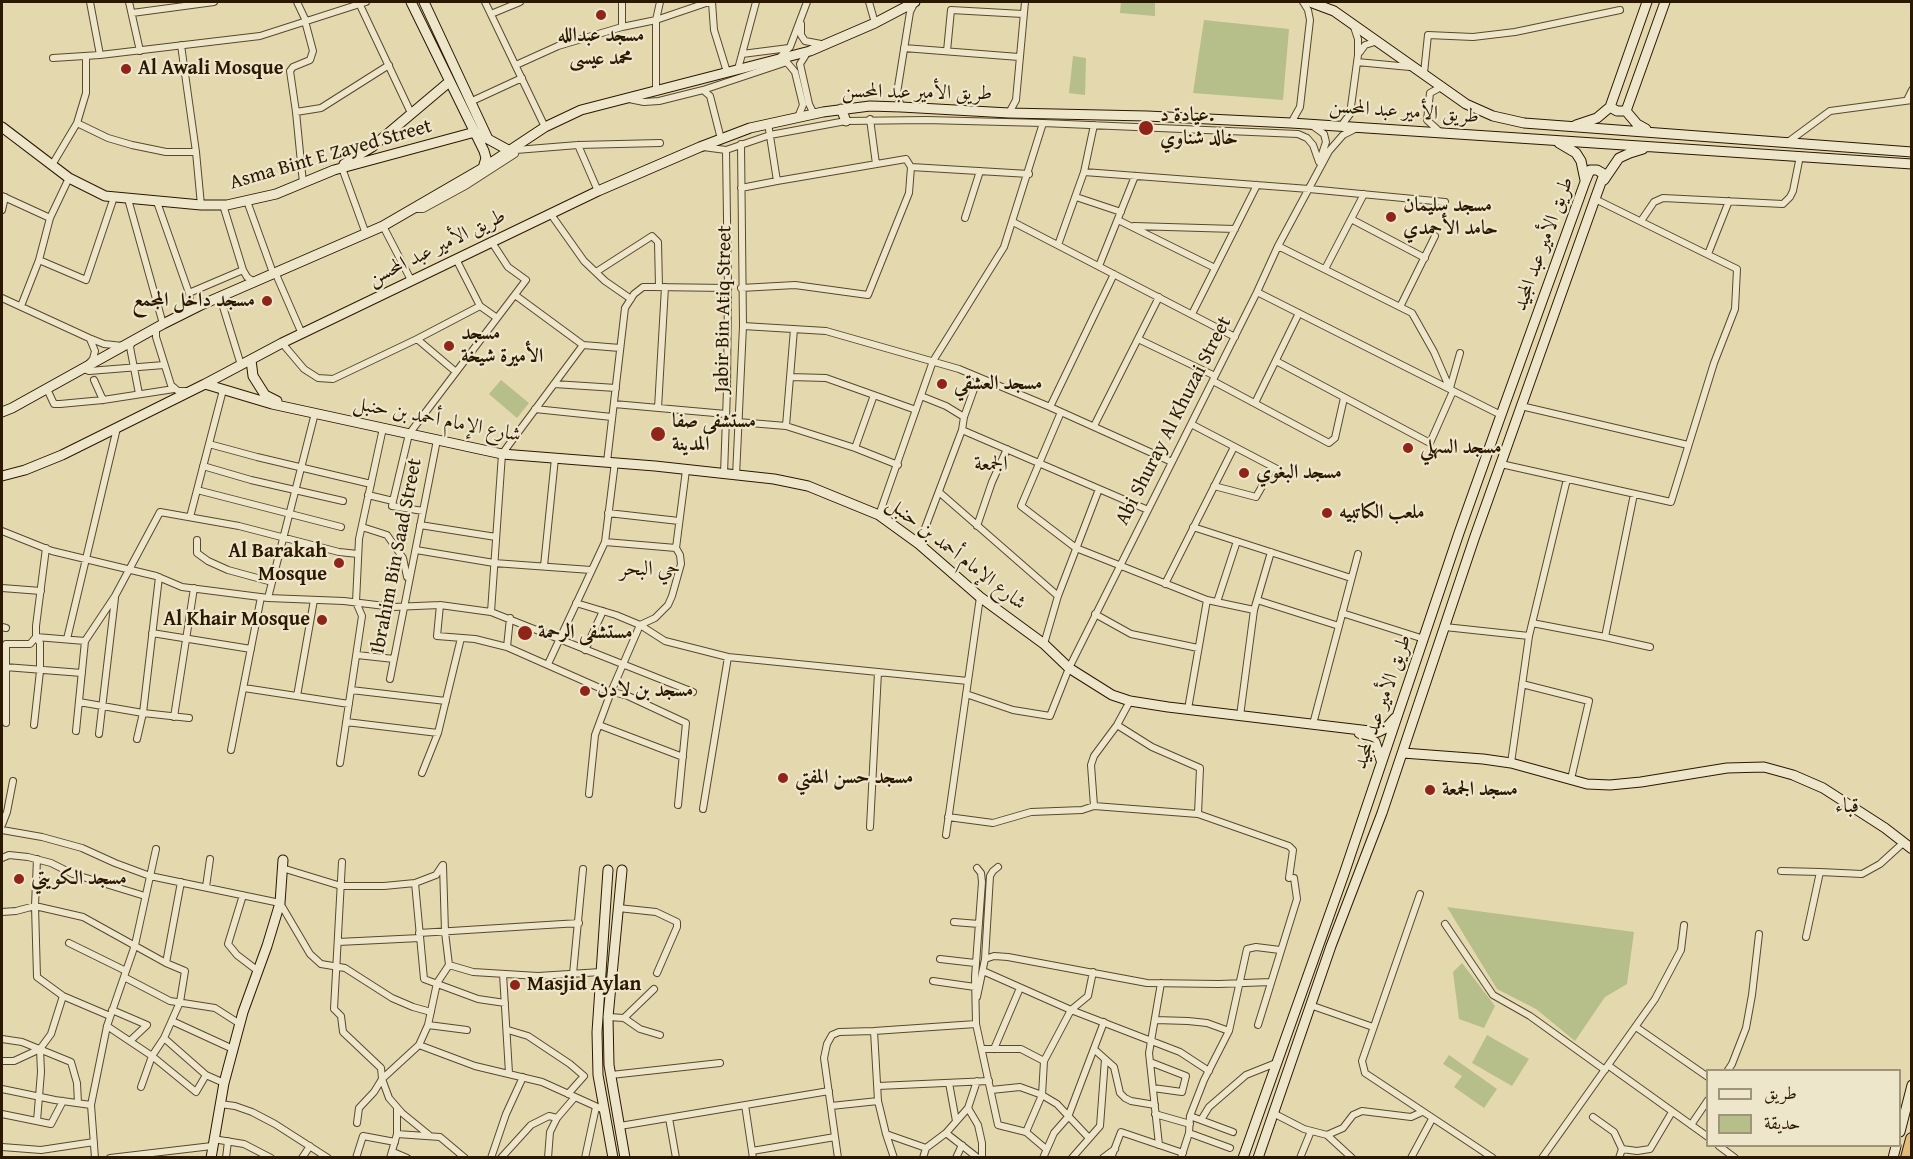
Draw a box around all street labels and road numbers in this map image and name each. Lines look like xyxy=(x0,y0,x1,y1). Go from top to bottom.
street label: طريق الأمير عبد المحسن xyxy=(842,80,992,106)
street label: طريق الأمير عبد المحسن xyxy=(1328,95,1480,129)
street label: Asma Bint E Zayed Street xyxy=(227,115,435,195)
street label: طريق الأمير عبد المجيد xyxy=(1509,174,1579,314)
street label: طريق الأمير عبد المحسن xyxy=(364,204,510,292)
street label: Jabir Bin Atiq Street xyxy=(711,225,737,393)
street label: Abi Shuray Al Khuzai Street xyxy=(1111,313,1237,529)
street label: شارع الإمام أحمد بن حنبل xyxy=(351,392,523,448)
street label: Ibrahim Bin Saad Street xyxy=(366,456,428,656)
street label: شارع الإمام أحمد بن حنبل xyxy=(882,492,1030,616)
street label: طريق الأمير عبد المجيد xyxy=(1349,631,1417,773)

